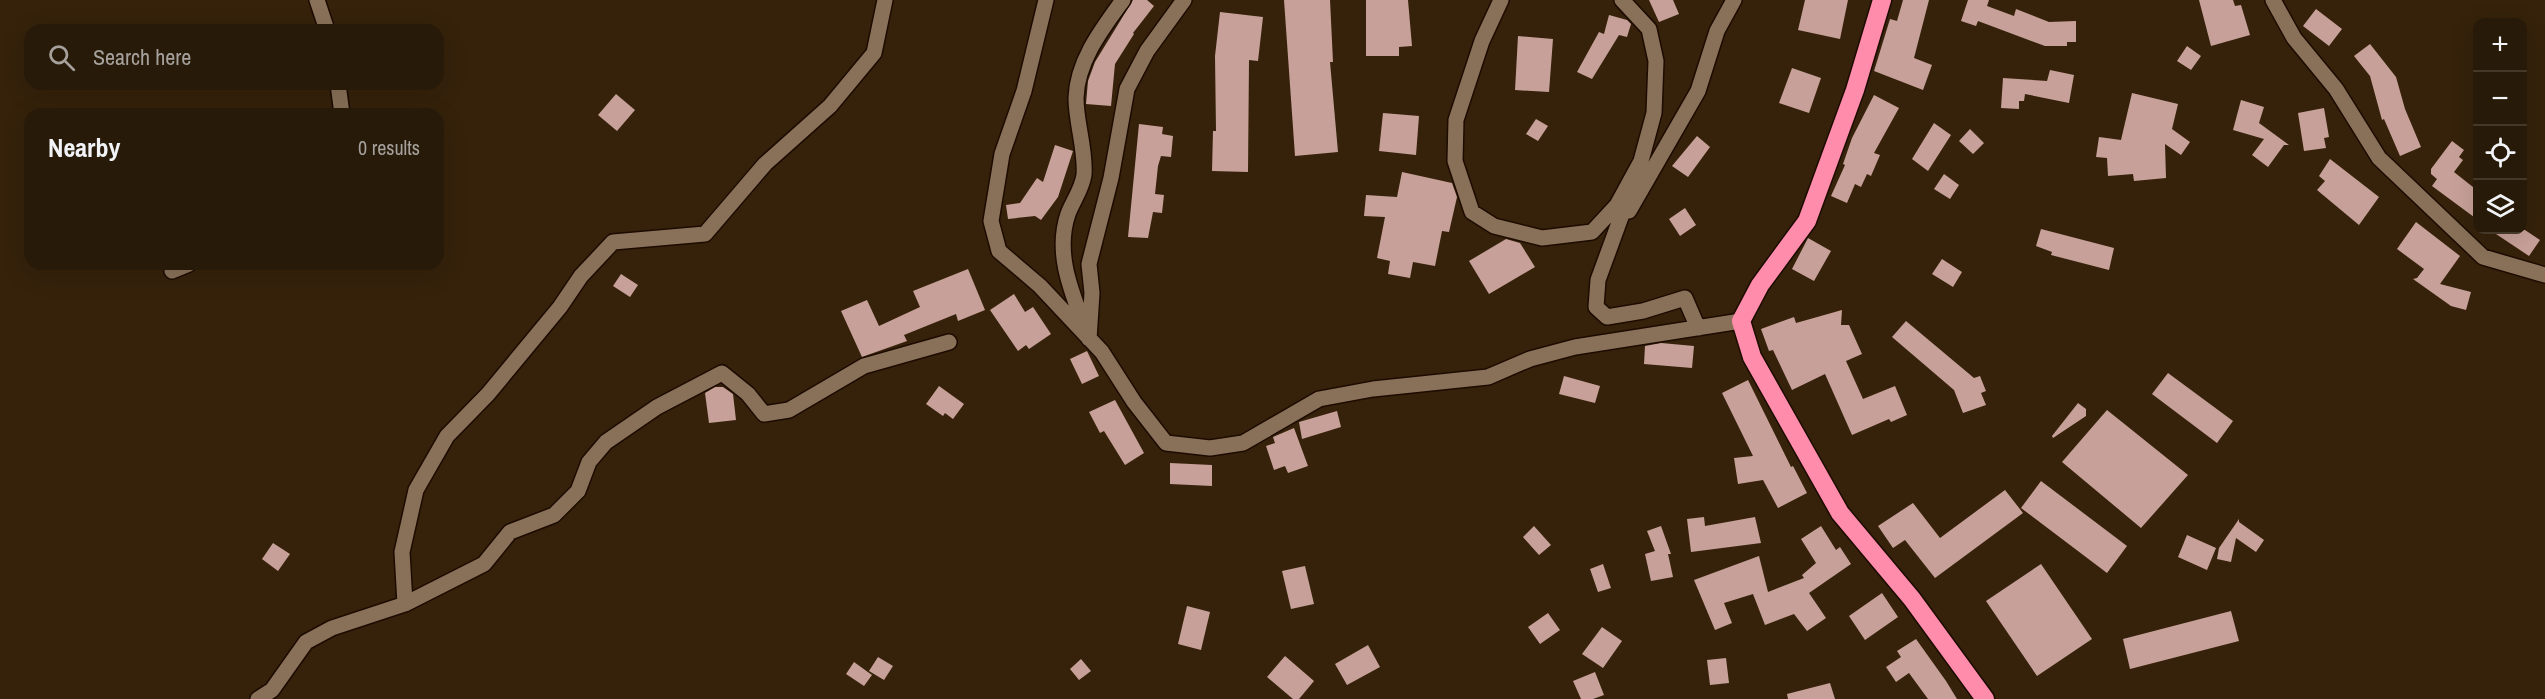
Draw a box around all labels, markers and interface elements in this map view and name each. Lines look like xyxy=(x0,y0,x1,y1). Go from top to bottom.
map controls xyxy=(2473,18,2527,234)
button: + xyxy=(2473,18,2527,72)
search box xyxy=(24,24,444,90)
icon: search xyxy=(45,41,78,74)
text: Search here xyxy=(93,42,191,72)
button: − xyxy=(2473,72,2527,126)
button: locate xyxy=(2473,126,2527,180)
text: Nearby xyxy=(48,130,120,165)
text: 0 results xyxy=(358,134,420,161)
button: layers xyxy=(2473,180,2527,234)

